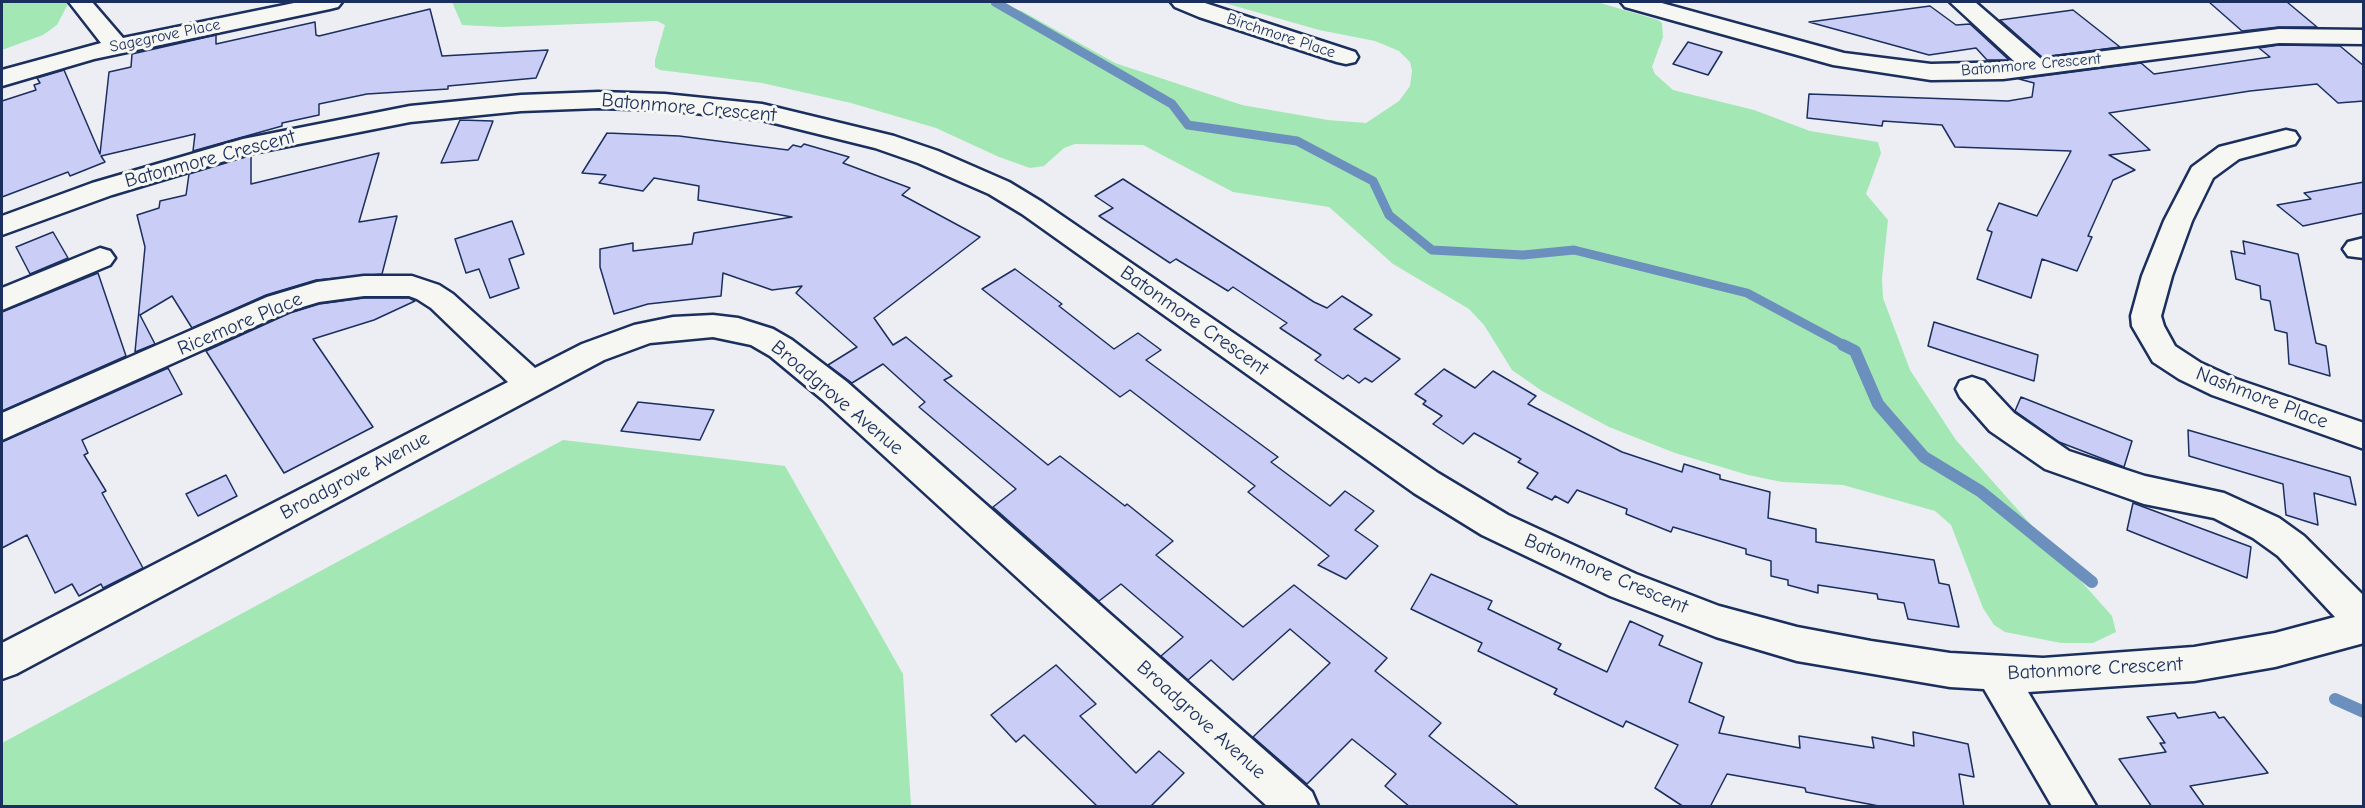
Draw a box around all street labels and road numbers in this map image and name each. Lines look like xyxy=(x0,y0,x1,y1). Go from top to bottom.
street label: Birchmore Place xyxy=(1224,9,1338,63)
street label: Sagegrove Place xyxy=(108,15,222,57)
street label: Batonmore Crescent xyxy=(1960,49,2102,81)
street label: Batonmore Crescent xyxy=(601,88,777,128)
street label: Batonmore Crescent xyxy=(122,125,298,193)
street label: Batonmore Crescent xyxy=(1115,261,1273,381)
street label: Ricemore Place xyxy=(174,287,306,361)
street label: Broadgrove Avenue xyxy=(766,336,908,460)
street label: Nashmore Place xyxy=(2193,362,2331,434)
street label: Broadgrove Avenue xyxy=(276,427,434,525)
street label: Batonmore Crescent xyxy=(1521,529,1691,619)
street label: Batonmore Crescent xyxy=(2007,652,2183,686)
street label: Broadgrove Avenue xyxy=(1131,656,1271,784)

